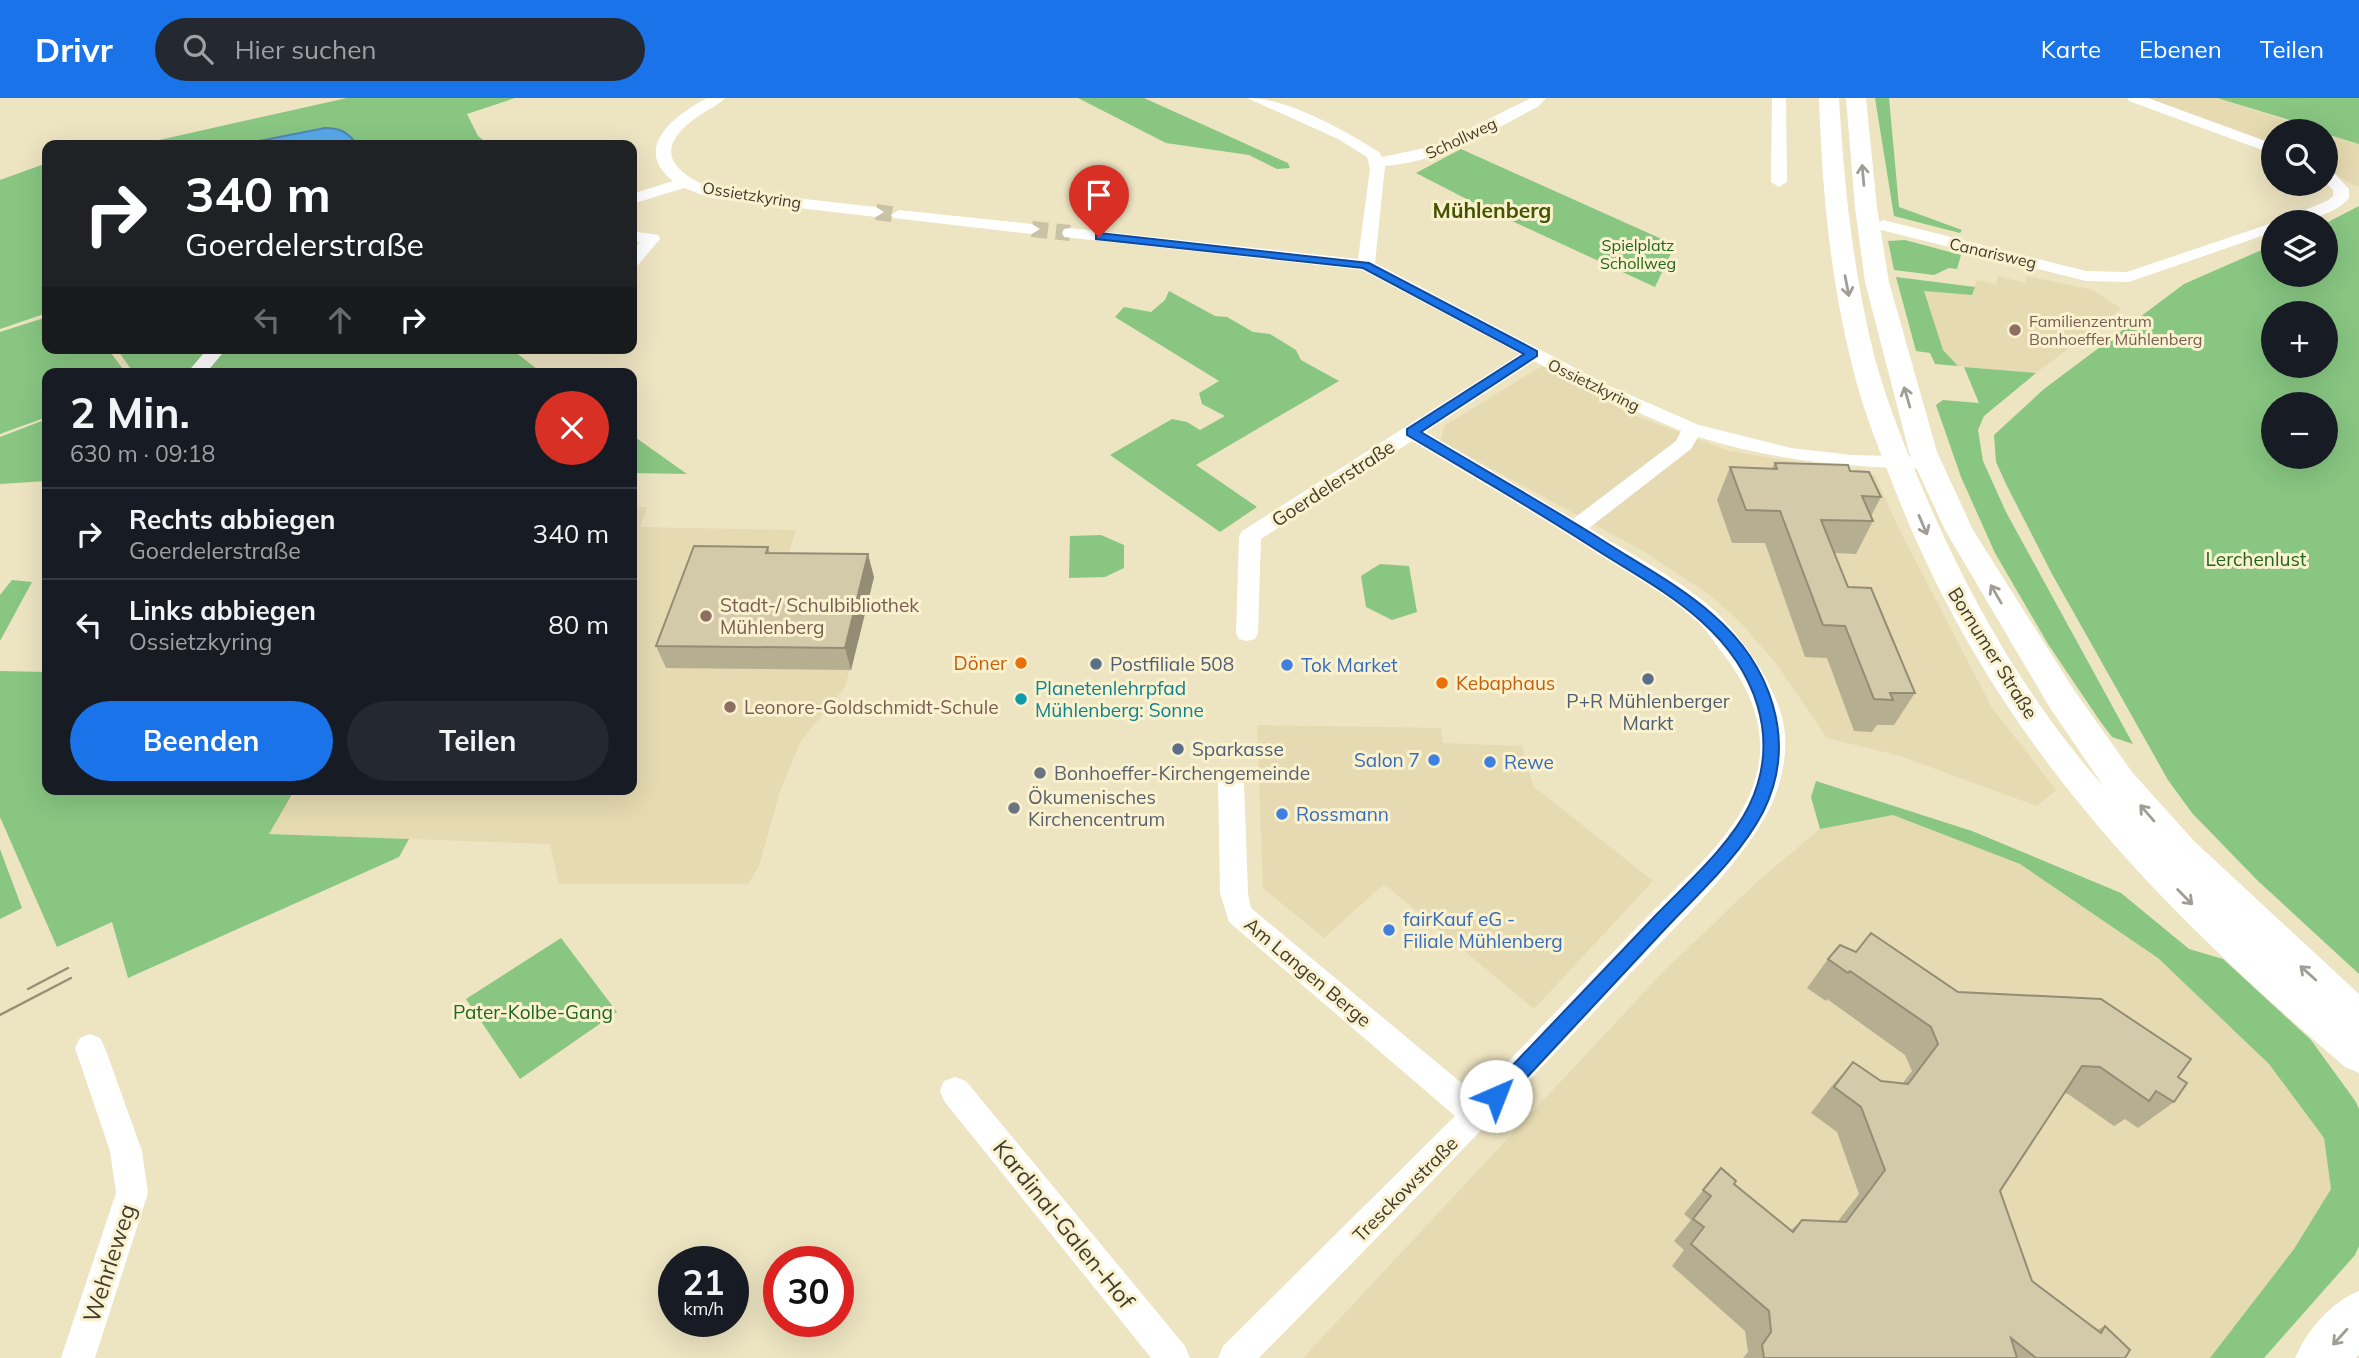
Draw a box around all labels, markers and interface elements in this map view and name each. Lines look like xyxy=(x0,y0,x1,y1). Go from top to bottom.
search box xyxy=(155,18,645,81)
text: Drivr xyxy=(35,29,113,70)
icon: search xyxy=(179,30,217,68)
text: Hier suchen xyxy=(235,33,377,66)
text: Karte xyxy=(2041,34,2101,64)
text: Ebenen xyxy=(2139,34,2222,64)
text: Teilen xyxy=(2260,34,2324,64)
street label: Schollweg xyxy=(1422,113,1500,163)
map controls xyxy=(2261,119,2338,469)
button: search xyxy=(2261,119,2338,196)
text: 340 m xyxy=(185,163,331,224)
one-way arrow xyxy=(1856,164,1869,187)
pin xyxy=(1069,165,1129,237)
icon: right xyxy=(70,168,161,259)
icon: arrive xyxy=(1080,176,1118,214)
street label: Ossietzkyring xyxy=(701,177,803,213)
district label: Mühlenberg xyxy=(1433,197,1551,223)
button: layers xyxy=(2261,210,2338,287)
text: Goerdelerstraße xyxy=(185,224,424,264)
street label: Canarisweg xyxy=(1947,233,2039,273)
park label: Spielplatz Schollweg xyxy=(1600,235,1676,273)
one-way arrow xyxy=(1840,274,1854,296)
icon: left xyxy=(248,301,286,339)
icon: ahead xyxy=(321,301,359,339)
icon: right xyxy=(394,301,432,339)
button: + xyxy=(2261,301,2338,378)
place label: Familienzentrum Bonhoeffer Mühlenberg xyxy=(2029,311,2203,349)
marker: Familienzentrum Bonhoeffer Mühlenberg xyxy=(2007,322,2023,338)
street label: Ossietzkyring xyxy=(1545,354,1643,416)
text: 2 Min. xyxy=(70,386,190,439)
one-way arrow xyxy=(1900,387,1913,409)
button: close xyxy=(535,391,609,465)
button: − xyxy=(2261,392,2338,469)
street label: Goerdelerstraße xyxy=(1267,434,1399,532)
text: 630 m · 09:18 xyxy=(70,439,215,468)
text: Rechts abbiegen xyxy=(129,503,335,536)
one-way arrow xyxy=(1917,514,1930,536)
icon: right xyxy=(70,515,108,553)
text: 340 m xyxy=(533,517,609,550)
text: Goerdelerstraße xyxy=(129,536,301,565)
park label: Lerchenlust xyxy=(2206,547,2307,571)
street label: Bornumer Straße xyxy=(1943,583,2043,723)
one-way arrow xyxy=(1989,584,2002,605)
place label: Stadt-/ Schulbibliothek Mühlenberg xyxy=(720,593,919,639)
text: Links abbiegen xyxy=(129,594,316,627)
icon: left xyxy=(70,606,108,644)
text: 80 m xyxy=(548,608,609,641)
marker: Stadt-/ Schulbibliothek Mühlenberg xyxy=(698,608,714,624)
text: Ossietzkyring xyxy=(129,627,272,656)
place label: Döner xyxy=(954,651,1007,675)
place label: Postfiliale 508 xyxy=(1110,652,1234,676)
place label: Tok Market xyxy=(1301,653,1398,677)
marker: Döner xyxy=(1013,655,1029,671)
marker: Postfiliale 508 xyxy=(1088,656,1104,672)
marker: Tok Market xyxy=(1279,657,1295,673)
place label: Kebaphaus xyxy=(1456,671,1555,695)
marker: P+R Mühlenberger Markt xyxy=(1640,671,1656,687)
marker: Kebaphaus xyxy=(1434,675,1450,691)
place label: Planetenlehrpfad Mühlenberg: Sonne xyxy=(1035,676,1204,722)
place label: P+R Mühlenberger Markt xyxy=(1566,689,1730,735)
marker: Planetenlehrpfad Mühlenberg: Sonne xyxy=(1013,691,1029,707)
place label: Leonore-Goldschmidt-Schule xyxy=(744,695,999,719)
marker: Leonore-Goldschmidt-Schule xyxy=(722,699,738,715)
button: Beenden xyxy=(70,701,333,781)
button: Teilen xyxy=(347,701,609,781)
place label: Sparkasse xyxy=(1192,737,1284,761)
marker: Sparkasse xyxy=(1170,741,1186,757)
place label: Salon 7 xyxy=(1354,748,1420,772)
place label: Rewe xyxy=(1504,750,1554,774)
marker: Salon 7 xyxy=(1426,752,1442,768)
marker: Rewe xyxy=(1482,754,1498,770)
place label: Bonhoeffer-Kirchengemeinde xyxy=(1054,761,1310,785)
marker: Bonhoeffer-Kirchengemeinde xyxy=(1032,765,1048,781)
place label: Ökumenisches Kirchencentrum xyxy=(1028,785,1165,831)
marker: Ökumenisches Kirchencentrum xyxy=(1006,800,1022,816)
place label: Rossmann xyxy=(1296,802,1389,826)
one-way arrow xyxy=(2139,804,2155,822)
marker: Rossmann xyxy=(1274,806,1290,822)
one-way arrow xyxy=(2177,888,2194,905)
place label: fairKauf eG - Filiale Mühlenberg xyxy=(1403,907,1563,953)
street label: Am Langen Berge xyxy=(1240,912,1376,1032)
marker: fairKauf eG - Filiale Mühlenberg xyxy=(1381,922,1397,938)
one-way arrow xyxy=(2300,965,2317,982)
park label: Pater-Kolbe-Gang xyxy=(453,1000,613,1024)
position arrow xyxy=(1459,1059,1533,1133)
street label: Tresckowstraße xyxy=(1347,1131,1463,1247)
street label: Kardinal-Galen-Hof xyxy=(987,1134,1141,1314)
street label: Wehrleweg xyxy=(76,1200,142,1326)
speed limit sign: 30 xyxy=(763,1246,854,1337)
text: 21 xyxy=(682,1260,725,1304)
text: km/h xyxy=(683,1297,724,1320)
one-way arrow xyxy=(2332,1328,2348,1346)

